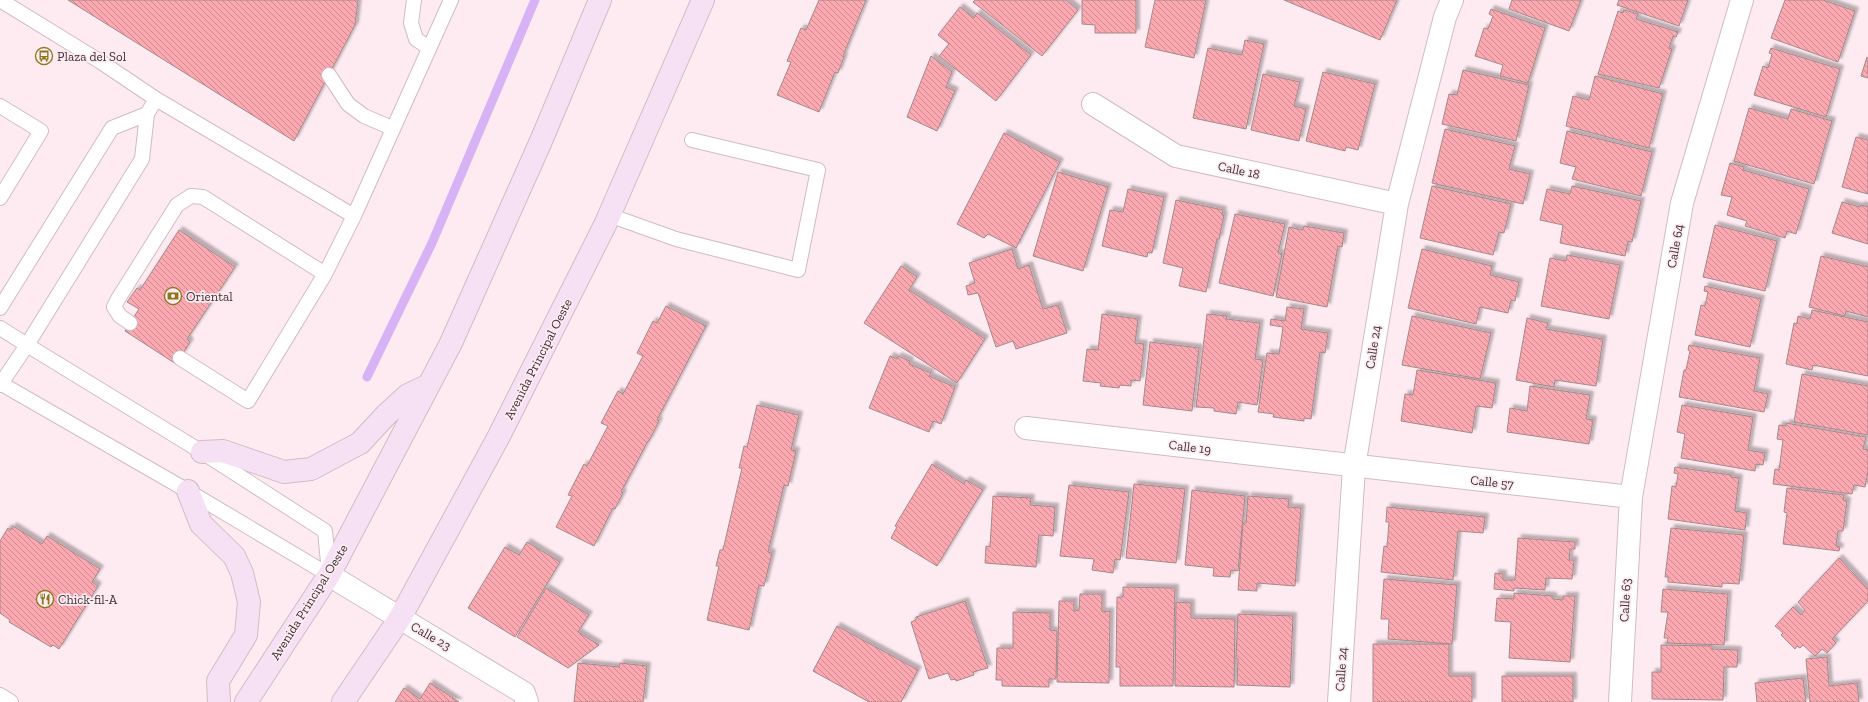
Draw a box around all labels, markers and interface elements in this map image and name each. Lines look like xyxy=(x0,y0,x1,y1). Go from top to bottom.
bus stop icon: Plaza del Sol xyxy=(34,46,54,66)
place label: Plaza del Sol xyxy=(57,49,127,64)
street label: Calle 18 xyxy=(1217,158,1261,182)
street label: Calle 64 xyxy=(1664,223,1686,269)
bank icon: Oriental xyxy=(163,286,183,306)
place label: Oriental xyxy=(186,289,233,304)
street label: Avenida Principal Oeste xyxy=(501,296,575,422)
street label: Calle 24 xyxy=(1362,324,1384,370)
street label: Calle 19 xyxy=(1168,437,1212,457)
street label: Calle 57 xyxy=(1470,472,1514,492)
street label: Avenida Principal Oeste xyxy=(267,541,351,663)
street label: Calle 63 xyxy=(1616,578,1634,622)
restaurant icon: Chick-fil-A xyxy=(35,589,55,609)
place label: Chick-fil-A xyxy=(58,592,118,607)
street label: Calle 23 xyxy=(408,619,454,653)
street label: Calle 24 xyxy=(1332,646,1350,692)

